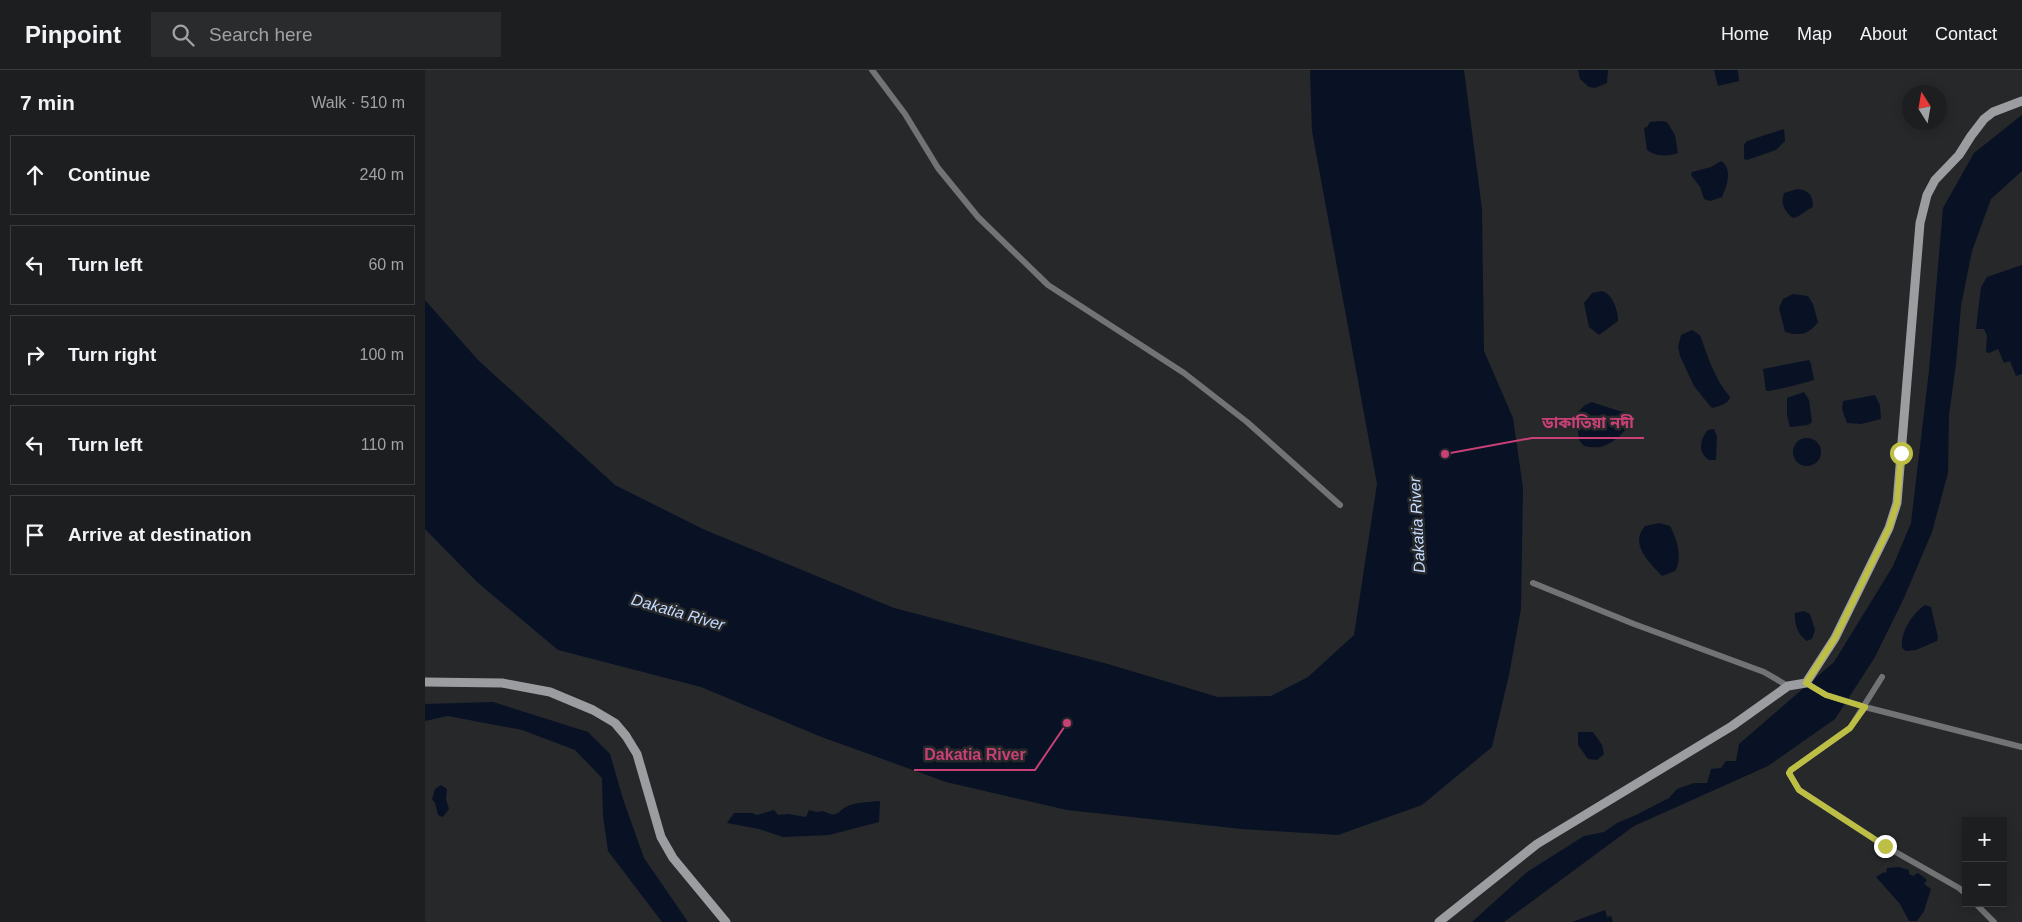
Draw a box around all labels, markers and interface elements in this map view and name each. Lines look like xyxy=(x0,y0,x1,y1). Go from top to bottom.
search box xyxy=(151,12,501,57)
text: Pinpoint xyxy=(25,21,121,48)
icon: search xyxy=(169,21,197,49)
text: Search here xyxy=(209,24,313,45)
text: Home xyxy=(1721,24,1769,44)
text: Map xyxy=(1797,24,1832,44)
text: About xyxy=(1860,24,1907,44)
text: Contact xyxy=(1935,24,1997,44)
north arrow xyxy=(1902,85,1947,130)
text: 7 min xyxy=(20,91,75,114)
text: Walk · 510 m xyxy=(311,94,405,111)
icon: ahead xyxy=(21,161,49,189)
text: Continue xyxy=(68,164,150,185)
text: 240 m xyxy=(360,166,404,183)
icon: left xyxy=(21,251,49,279)
text: Turn left xyxy=(68,254,143,275)
text: 60 m xyxy=(368,256,404,273)
icon: right xyxy=(21,341,49,369)
text: Turn right xyxy=(68,344,156,365)
text: 100 m xyxy=(360,346,404,363)
callout: ডাকাতিয়া নদী xyxy=(1532,407,1644,438)
text: ডাকাতিয়া নদী xyxy=(1541,414,1634,431)
icon: left xyxy=(21,431,49,459)
text: Turn left xyxy=(68,434,143,455)
text: 110 m xyxy=(361,436,404,453)
route start xyxy=(1890,442,1913,465)
water label: Dakatia River xyxy=(1406,476,1428,573)
icon: arrive xyxy=(21,521,49,549)
text: Arrive at destination xyxy=(68,524,252,545)
water label: Dakatia River xyxy=(630,591,727,634)
callout: Dakatia River xyxy=(914,739,1035,770)
text: Dakatia River xyxy=(924,746,1026,763)
map controls xyxy=(1962,817,2007,907)
button: + xyxy=(1962,817,2007,862)
route end xyxy=(1874,835,1897,858)
button: − xyxy=(1962,862,2007,907)

